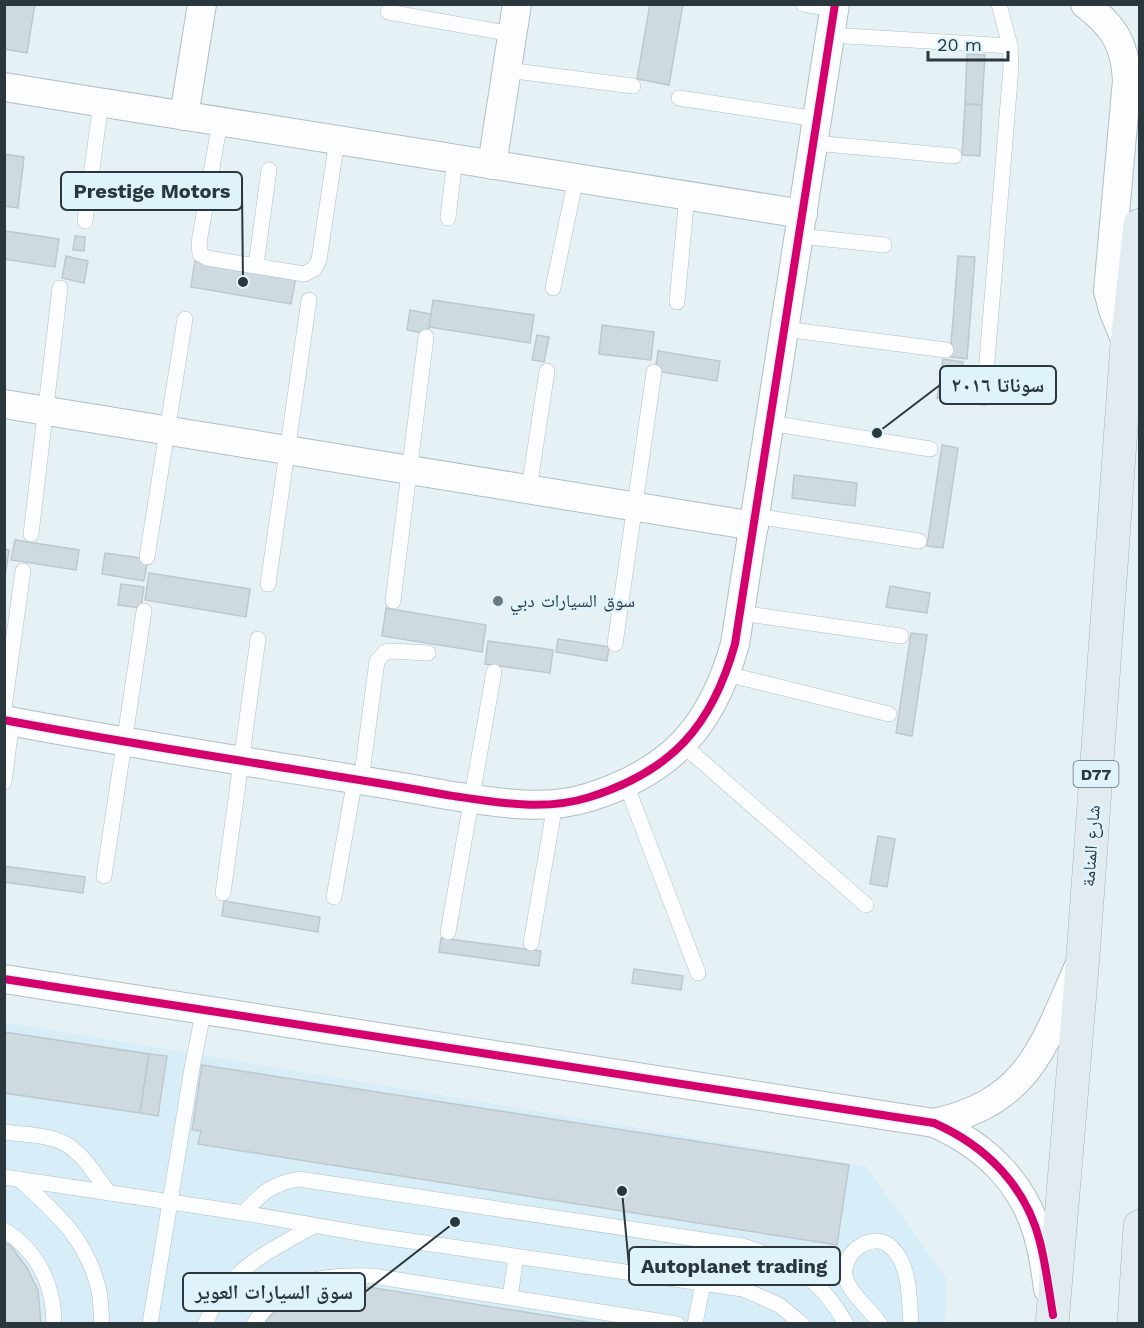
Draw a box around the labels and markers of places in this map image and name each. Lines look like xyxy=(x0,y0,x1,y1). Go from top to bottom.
callout: Prestige Motors xyxy=(61,172,242,210)
callout: سوناتا ٢٠١٦ xyxy=(940,366,1056,404)
place label: سوق السيارات دبي xyxy=(510,590,635,616)
marker: سوق السيارات دبي xyxy=(491,594,505,608)
callout: Autoplanet trading xyxy=(629,1247,840,1285)
callout: سوق السيارات العوير xyxy=(183,1273,365,1311)

